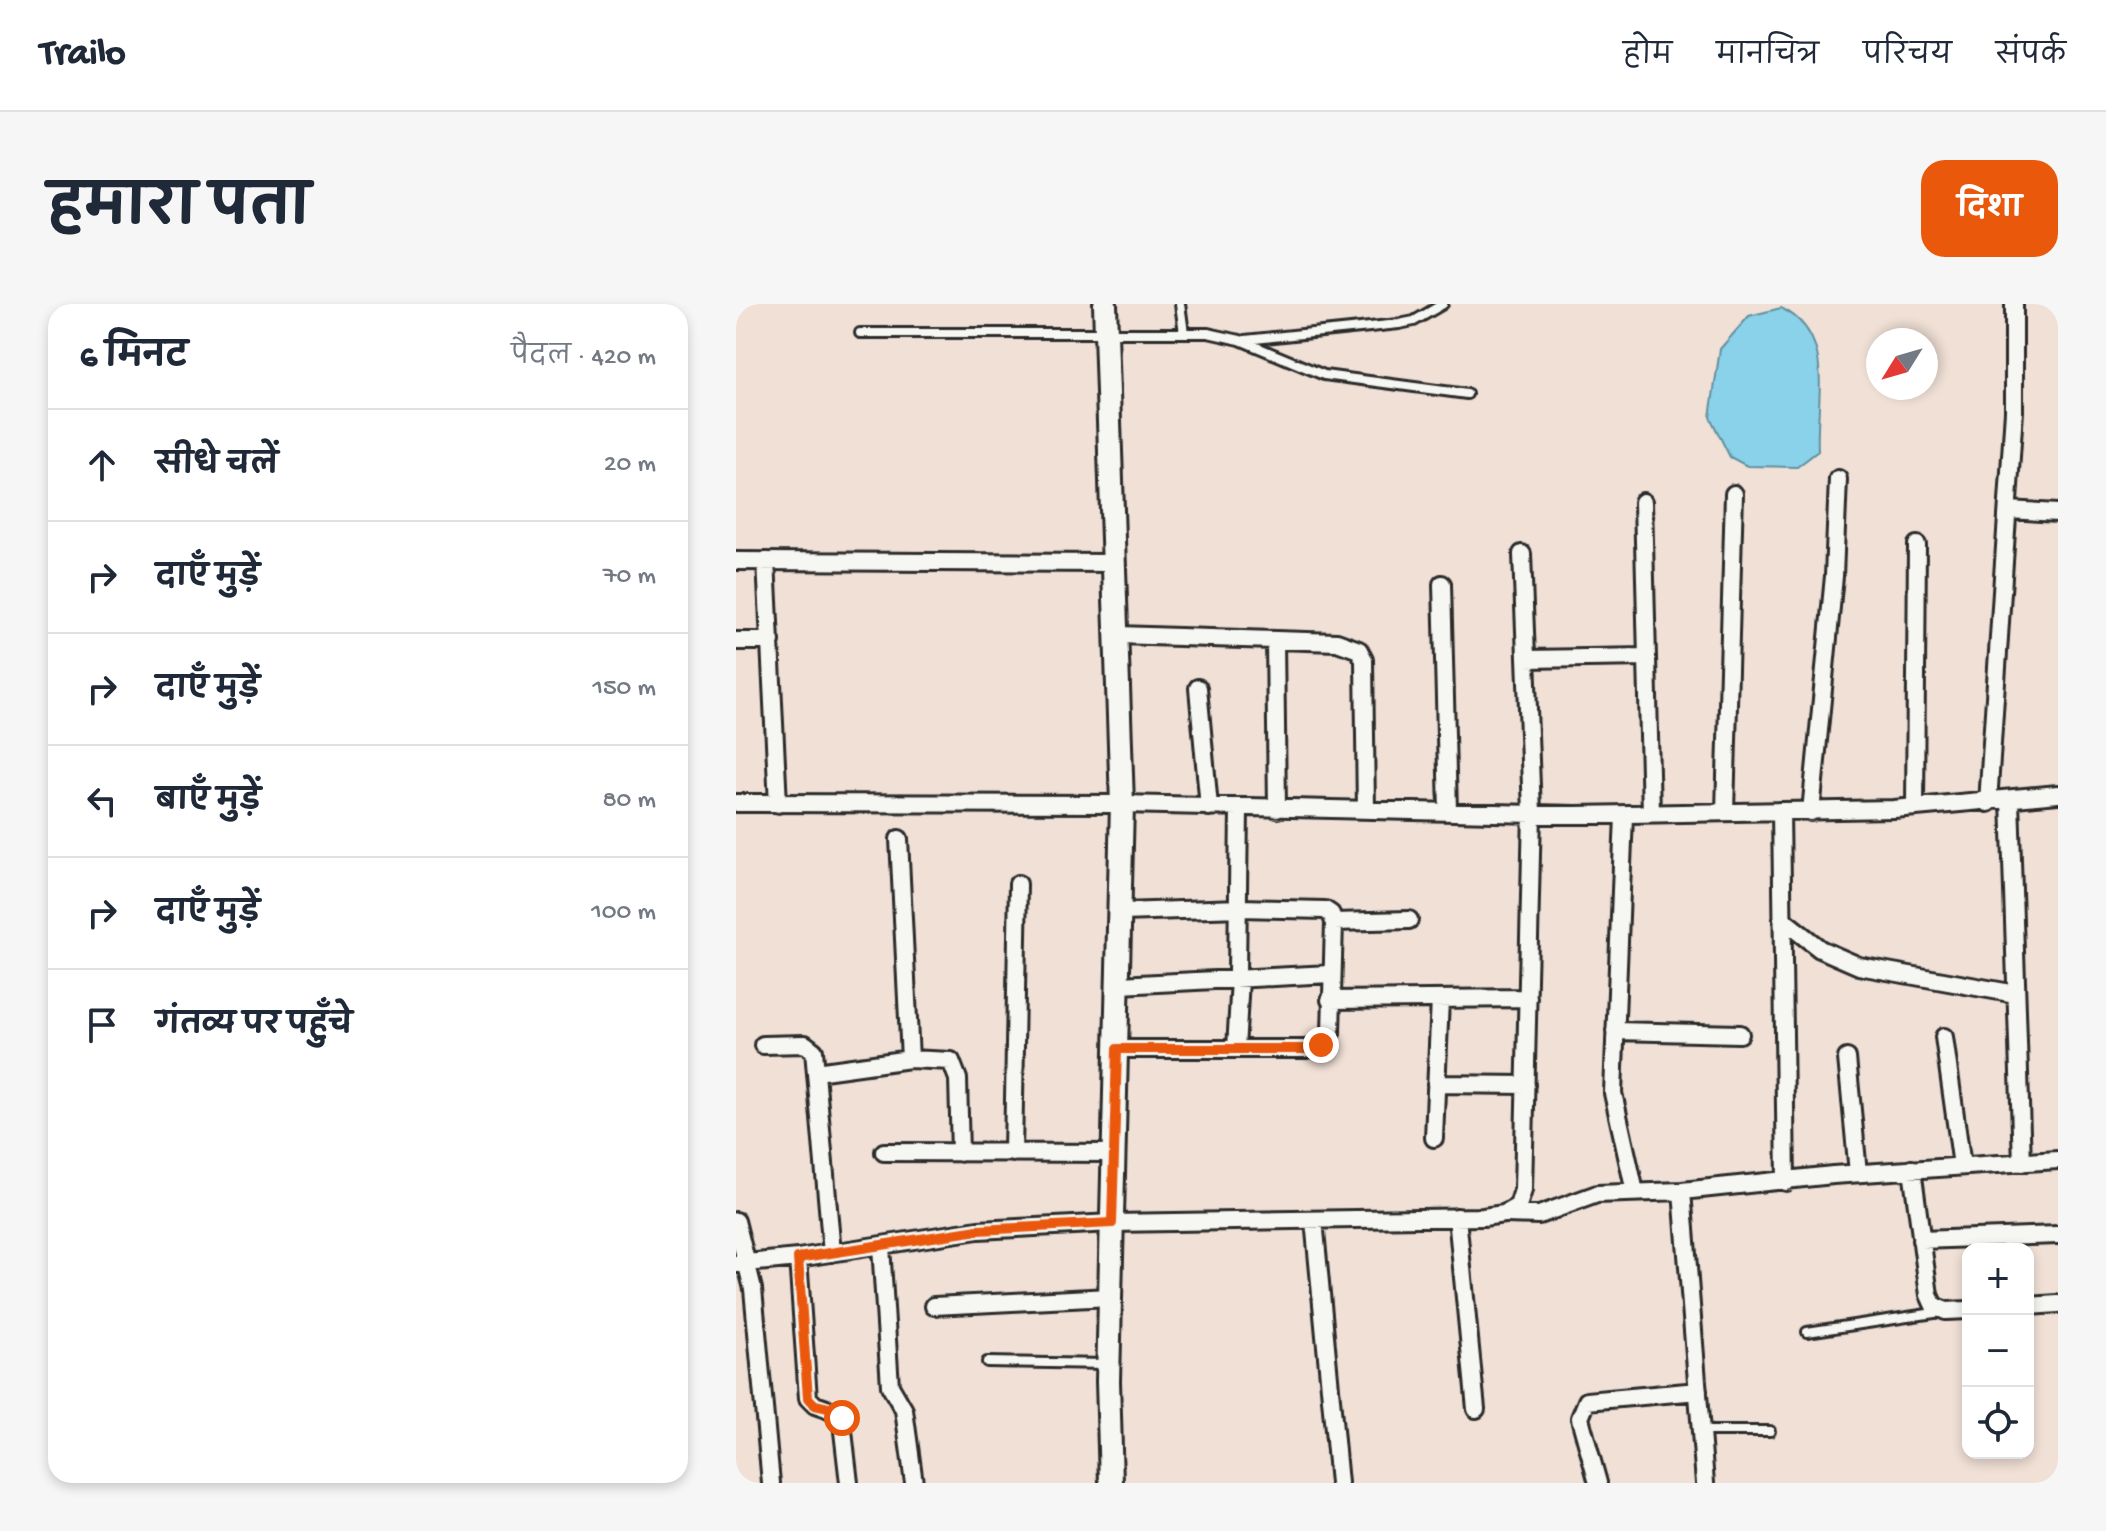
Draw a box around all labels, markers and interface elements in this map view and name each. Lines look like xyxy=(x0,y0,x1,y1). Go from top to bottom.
text: Trailo xyxy=(40,33,126,77)
text: होम xyxy=(1623,41,1672,74)
text: मानचित्र xyxy=(1716,41,1819,74)
text: परिचय xyxy=(1863,41,1952,74)
text: संपर्क xyxy=(1996,41,2066,74)
button: दिशा xyxy=(1921,160,2058,257)
text: हमारा पता xyxy=(48,180,310,246)
north arrow xyxy=(1866,328,1938,400)
text: 6 मिनट xyxy=(80,339,188,379)
text: पैदल · 420 m xyxy=(511,343,656,374)
icon: ahead xyxy=(80,443,124,487)
text: सीधे चलें xyxy=(156,450,278,485)
text: 20 m xyxy=(604,450,656,481)
icon: right xyxy=(80,555,124,599)
text: दाएँ मुड़ें xyxy=(156,562,260,597)
text: 70 m xyxy=(603,562,656,593)
icon: right xyxy=(80,667,124,711)
text: दाएँ मुड़ें xyxy=(156,674,260,709)
text: 150 m xyxy=(592,674,656,705)
icon: left xyxy=(80,779,124,823)
text: बाएँ मुड़ें xyxy=(156,786,261,821)
text: 80 m xyxy=(602,786,656,817)
icon: right xyxy=(80,891,124,935)
text: दाएँ मुड़ें xyxy=(156,898,260,933)
text: 100 m xyxy=(591,898,656,929)
icon: arrive xyxy=(80,1003,124,1047)
text: गंतव्य पर पहुँचे xyxy=(156,1010,353,1045)
route end xyxy=(1303,1027,1339,1063)
map controls xyxy=(1962,1243,2034,1459)
button: + xyxy=(1962,1243,2034,1315)
button: − xyxy=(1962,1315,2034,1387)
button: locate xyxy=(1962,1387,2034,1459)
route start xyxy=(824,1400,860,1436)

